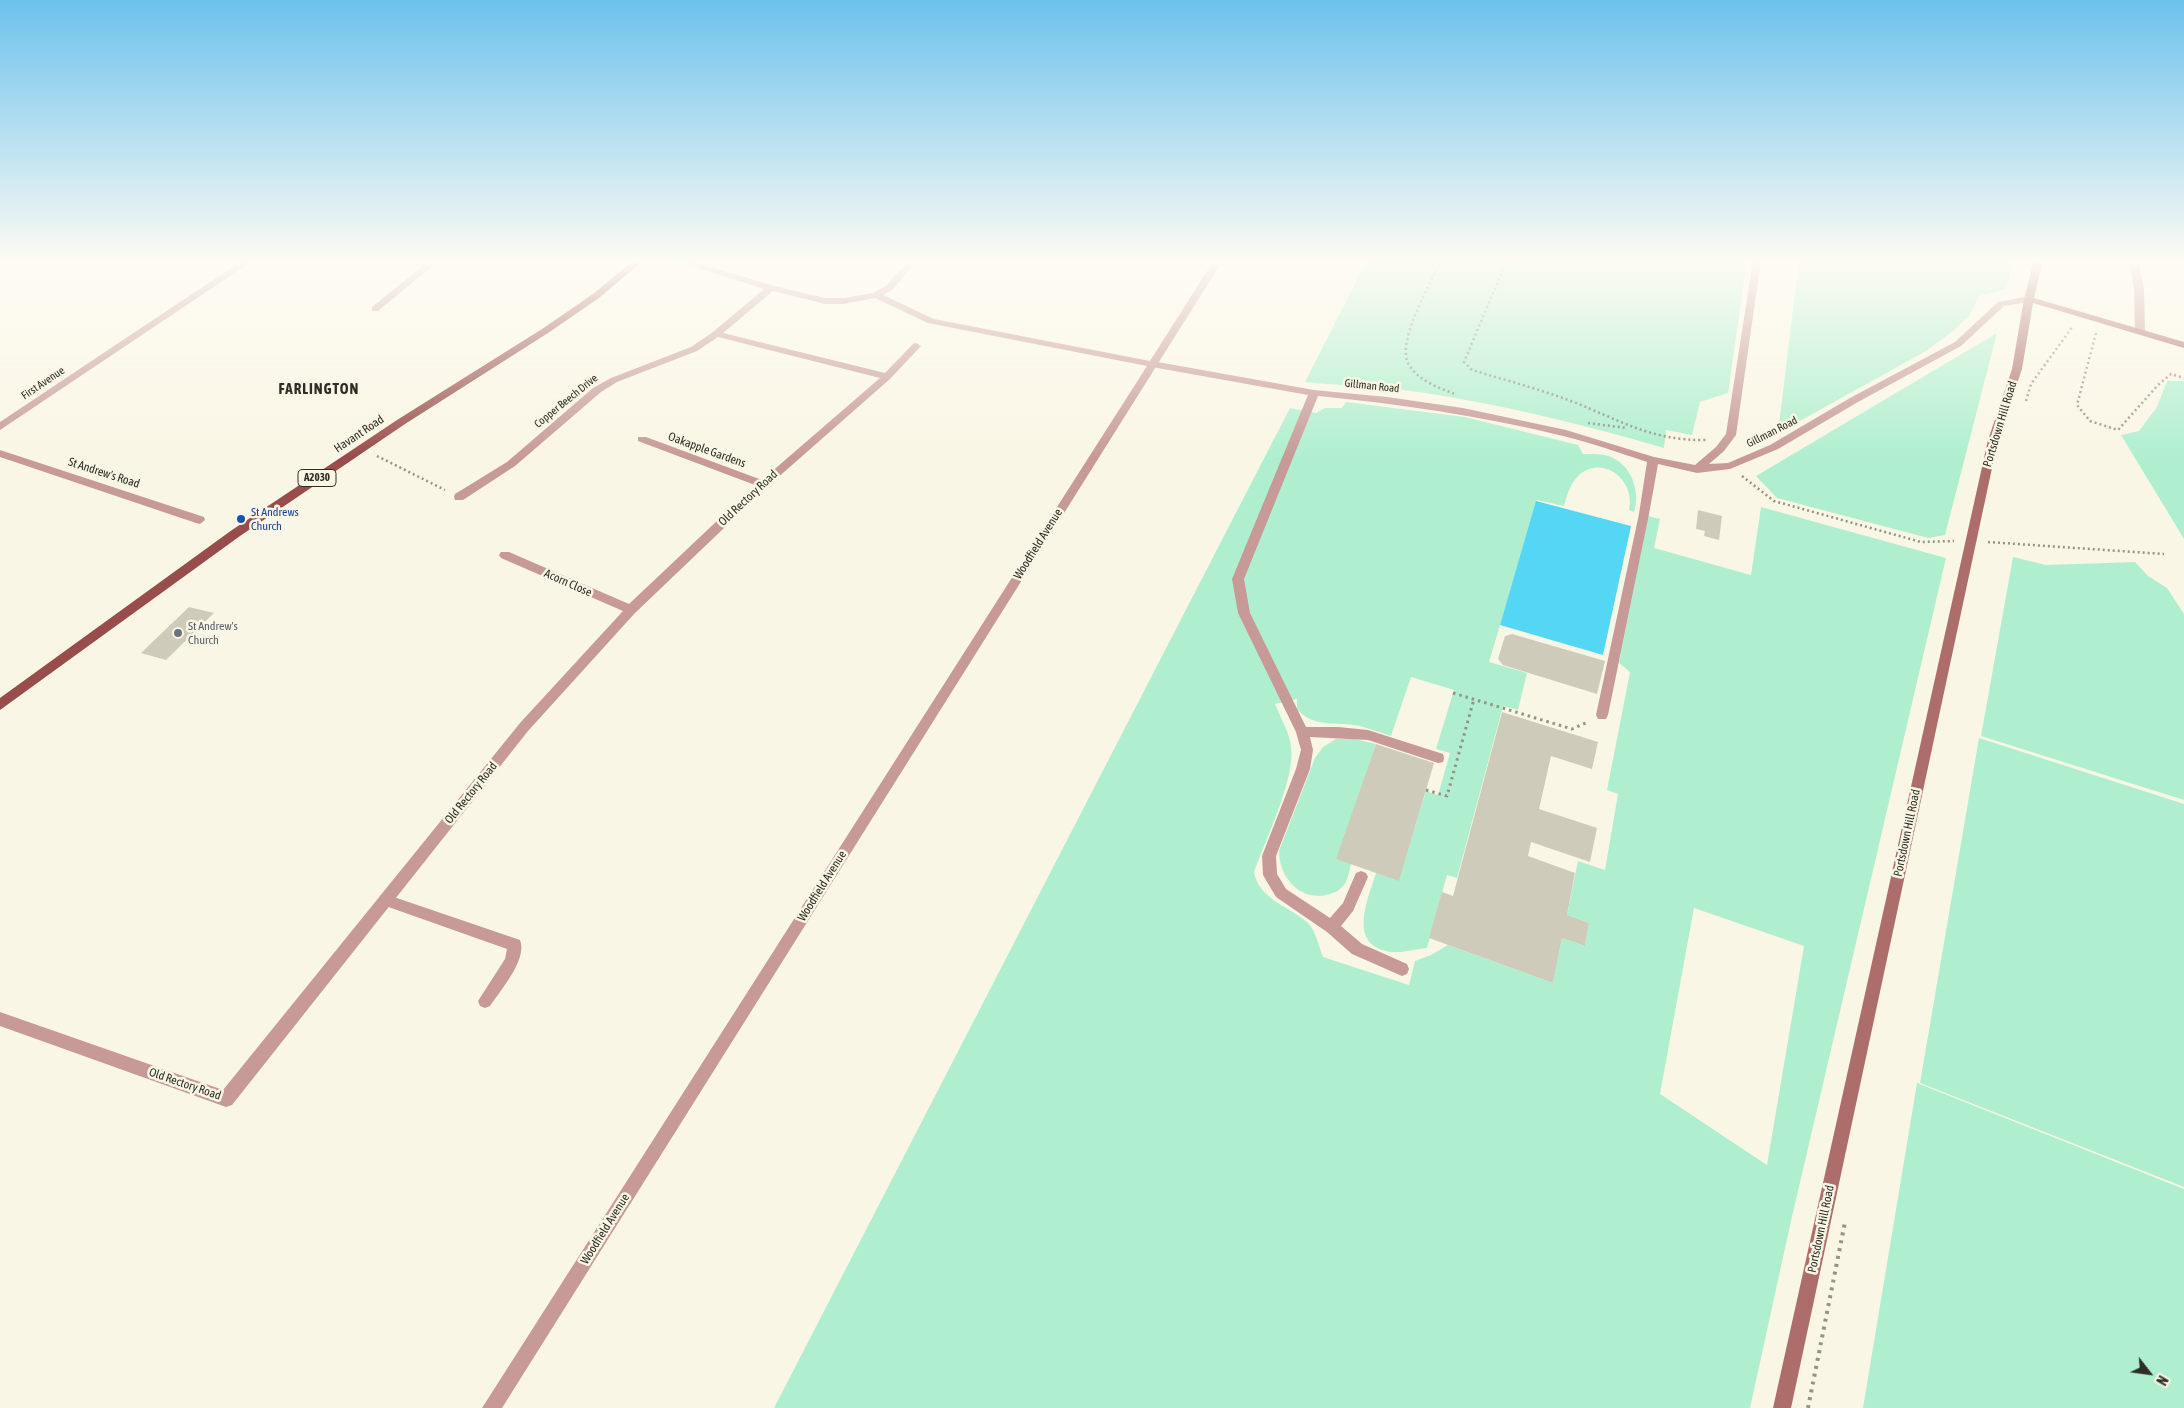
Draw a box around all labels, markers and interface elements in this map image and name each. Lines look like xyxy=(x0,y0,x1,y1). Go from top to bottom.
street label: First Avenue xyxy=(19,364,67,402)
street label: Copper Beech Drive xyxy=(532,371,600,431)
street label: Gillman Road xyxy=(1344,377,1400,395)
street label: Portsdown Hill Road xyxy=(1980,379,2020,469)
district label: FARLINGTON xyxy=(277,380,361,398)
street label: Havant Road xyxy=(331,412,387,456)
street label: Gillman Road xyxy=(1744,414,1800,450)
street label: Oakapple Gardens xyxy=(666,429,748,471)
street label: St Andrew's Road xyxy=(66,455,142,491)
street label: Old Rectory Road xyxy=(716,467,780,529)
road number: A2030 xyxy=(298,469,336,486)
place label: St Andrews Church xyxy=(251,505,299,533)
street label: Woodfield Avenue xyxy=(1011,506,1065,582)
marker: St Andrews Church xyxy=(235,513,247,525)
street label: Acorn Close xyxy=(542,566,594,600)
place label: St Andrew's Church xyxy=(188,619,238,647)
marker: St Andrew's Church xyxy=(172,627,184,639)
street label: Old Rectory Road xyxy=(442,759,500,827)
street label: Portsdown Hill Road xyxy=(1891,788,1923,878)
street label: Woodfield Avenue xyxy=(795,848,849,924)
street label: Old Rectory Road xyxy=(147,1065,223,1103)
street label: Portsdown Hill Road xyxy=(1805,1184,1837,1274)
street label: Woodfield Avenue xyxy=(578,1191,632,1267)
north arrow xyxy=(2124,1348,2174,1398)
text: N xyxy=(2153,1373,2171,1388)

